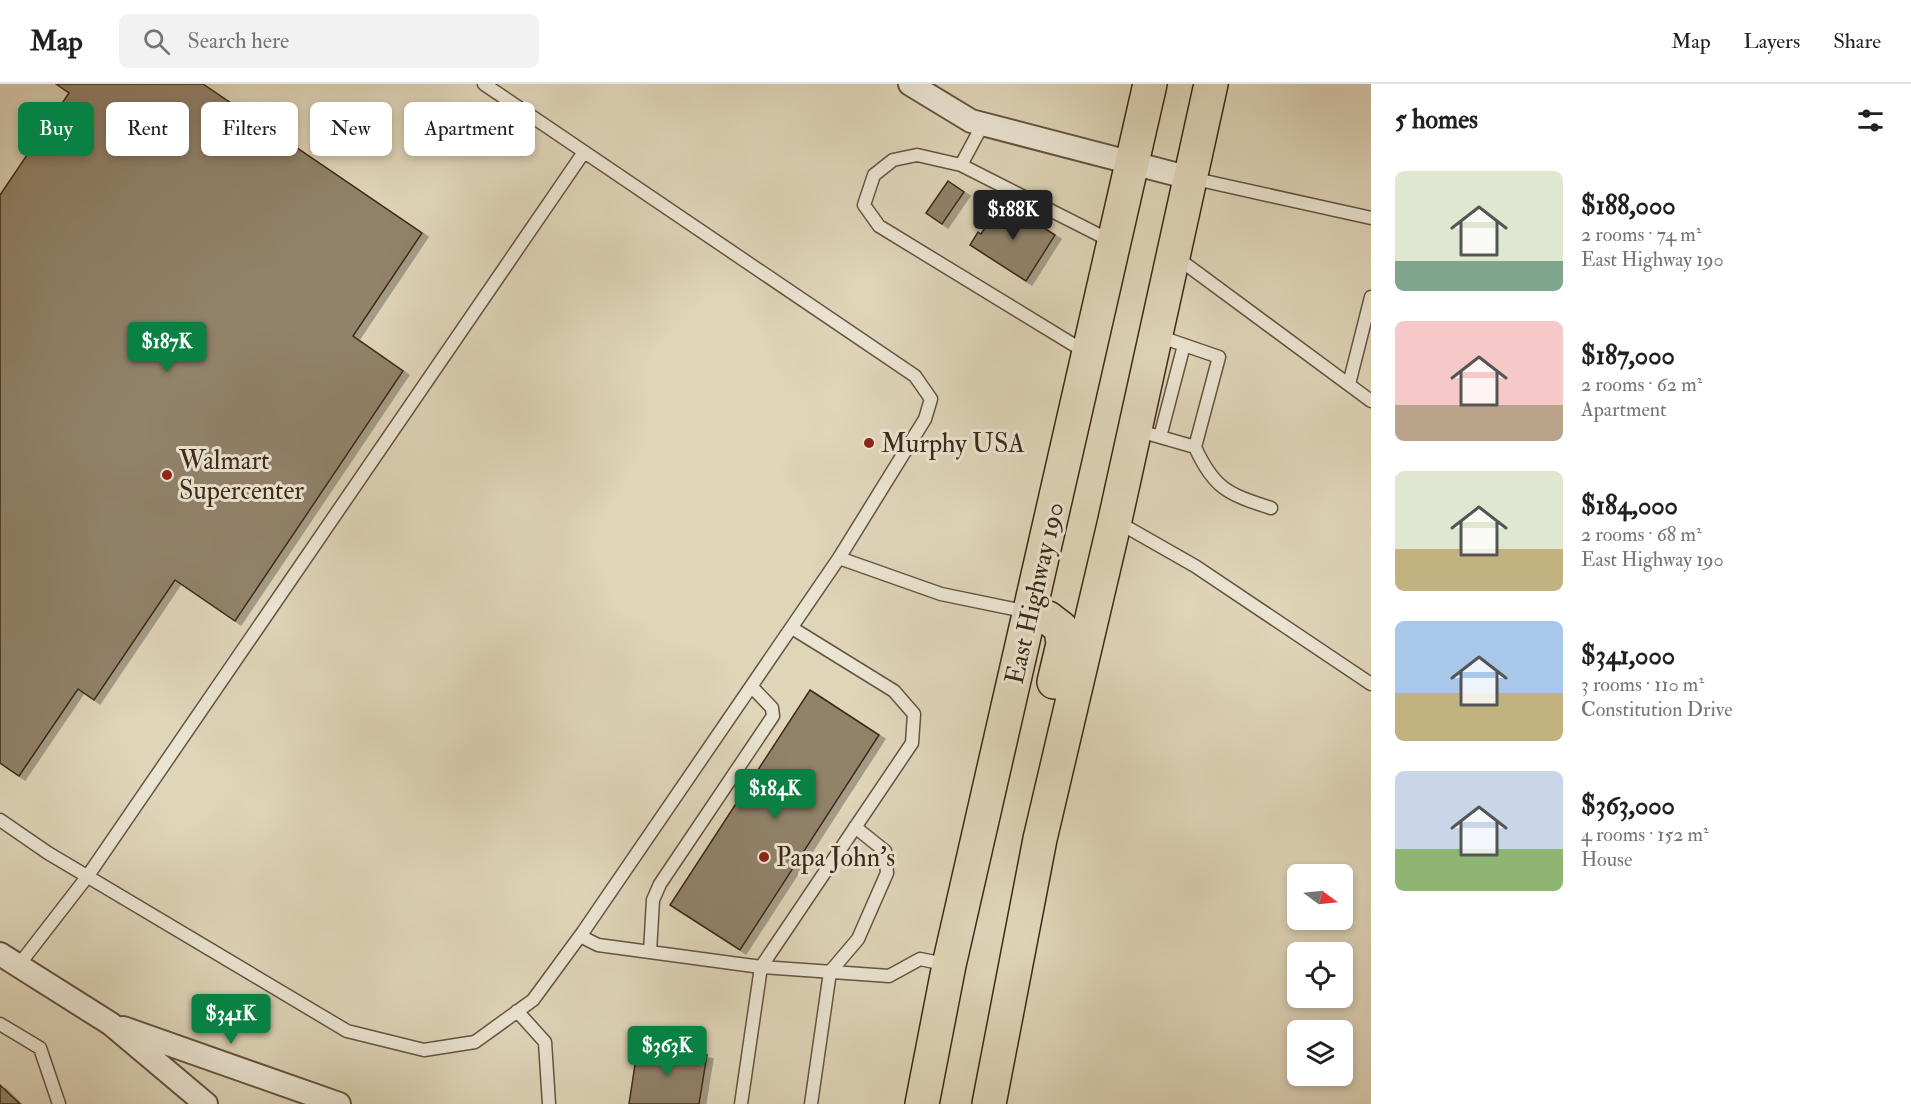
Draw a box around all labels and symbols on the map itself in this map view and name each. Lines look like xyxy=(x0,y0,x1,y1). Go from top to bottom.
pin: $188K xyxy=(971,190,1055,241)
pin: $187K xyxy=(125,322,209,373)
place label: Murphy USA xyxy=(881,428,1025,461)
marker: Murphy USA xyxy=(862,436,876,450)
place label: Walmart Supercenter xyxy=(178,445,304,508)
marker: Walmart Supercenter xyxy=(160,468,174,482)
street label: East Highway 190 xyxy=(998,499,1071,687)
pin: $184K xyxy=(733,769,817,820)
place label: Papa John's xyxy=(776,842,895,875)
marker: Papa John's xyxy=(757,850,771,864)
north arrow xyxy=(1287,864,1353,930)
pin: $341K xyxy=(189,994,273,1045)
pin: $363K xyxy=(625,1026,709,1077)

